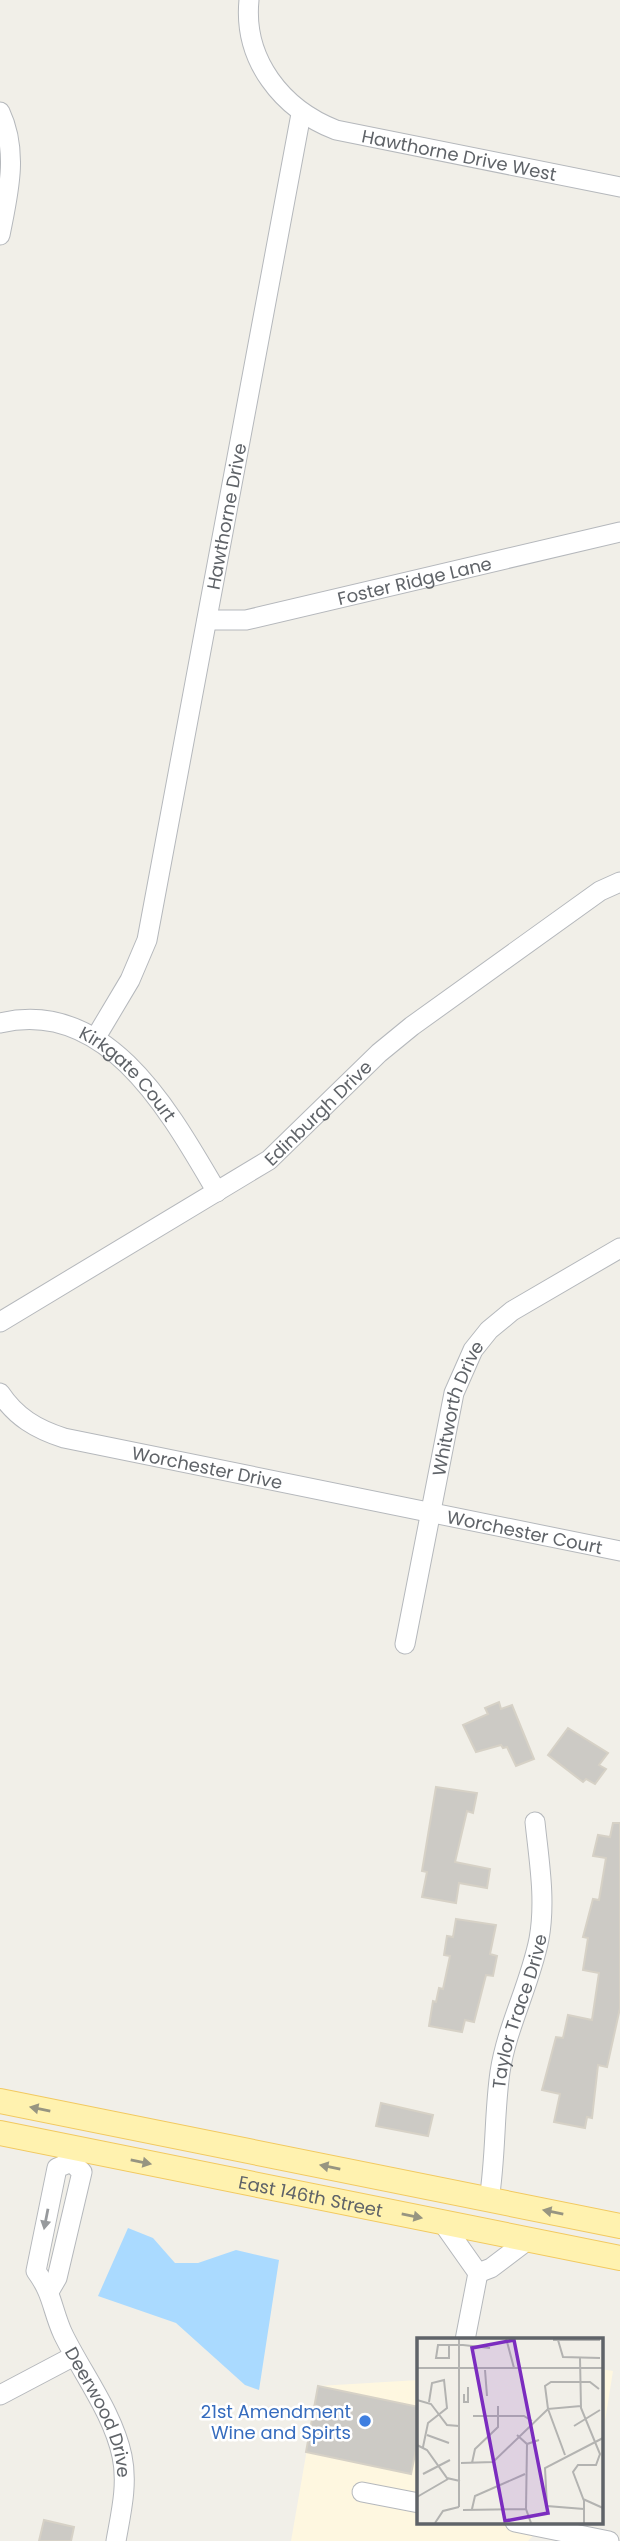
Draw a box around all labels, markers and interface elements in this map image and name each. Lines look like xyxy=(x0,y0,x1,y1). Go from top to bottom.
street label: Hawthorne Drive West xyxy=(360,123,559,186)
street label: Hawthorne Drive xyxy=(200,441,252,591)
street label: Foster Ridge Lane xyxy=(335,550,494,611)
street label: Kirkgate Court xyxy=(75,1020,182,1126)
street label: Edinburgh Drive xyxy=(258,1054,377,1171)
street label: Whitworth Drive xyxy=(426,1334,489,1478)
street label: Worchester Drive xyxy=(130,1440,285,1495)
street label: Worchester Court xyxy=(445,1504,605,1560)
street label: Taylor Trace Drive xyxy=(486,1932,552,2090)
one-way arrow xyxy=(29,2104,51,2115)
one-way arrow xyxy=(130,2156,152,2167)
one-way arrow xyxy=(319,2162,341,2173)
street label: East 146th Street xyxy=(237,2169,385,2222)
one-way arrow xyxy=(542,2207,564,2218)
one-way arrow xyxy=(41,2208,52,2230)
one-way arrow xyxy=(401,2211,423,2222)
inset map xyxy=(417,2338,602,2524)
street label: Deerwood Drive xyxy=(59,2342,137,2478)
place label: 21st Amendment Wine and Spirts xyxy=(201,2399,351,2445)
marker: 21st Amendment Wine and Spirts xyxy=(357,2413,373,2429)

